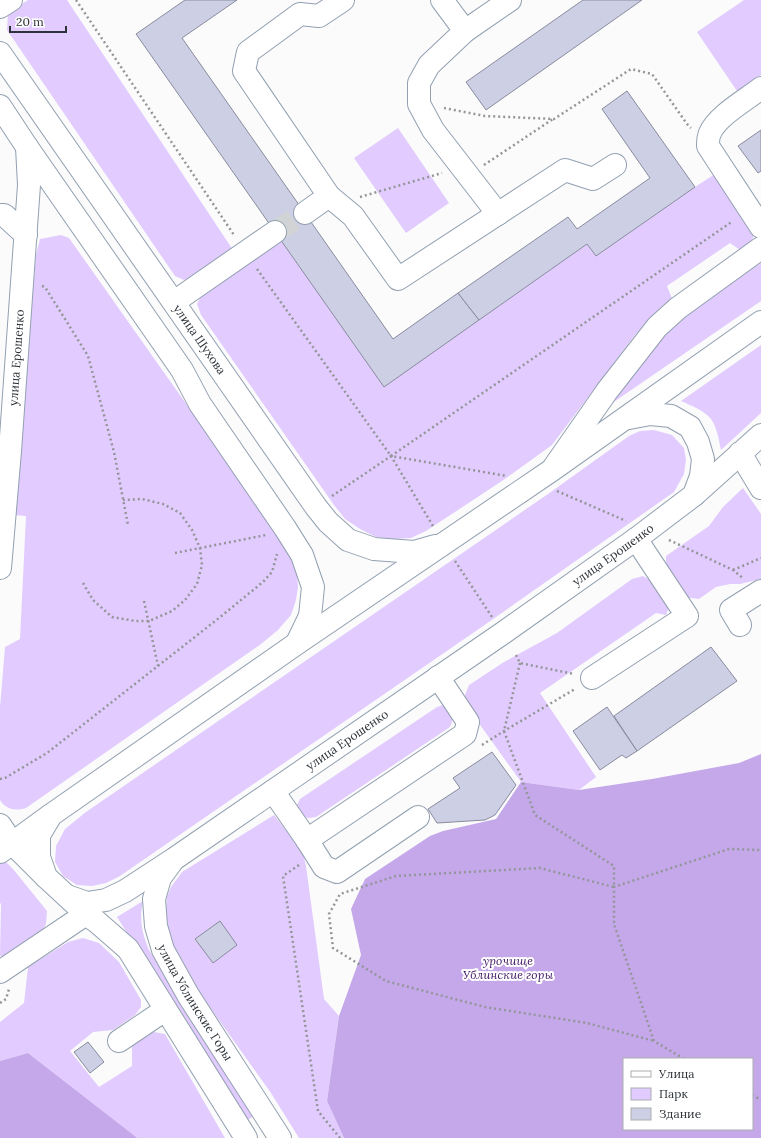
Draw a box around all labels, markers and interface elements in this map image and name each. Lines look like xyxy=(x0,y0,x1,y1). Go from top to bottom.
scale bar xyxy=(10,8,66,34)
text: 20 m xyxy=(16,14,44,29)
street label: улица Шухова xyxy=(170,301,229,377)
street label: улица Ерошенко xyxy=(5,309,27,406)
street label: улица Ерошенко xyxy=(569,520,656,589)
street label: улица Ерошенко xyxy=(303,706,391,773)
street label: улица Ублинские Горы xyxy=(155,943,236,1063)
park label: урочище Ублинские горы xyxy=(463,953,553,982)
legend xyxy=(623,1058,753,1130)
text: Улица xyxy=(658,1066,695,1081)
text: Парк xyxy=(659,1086,688,1101)
text: Здание xyxy=(659,1106,702,1121)

